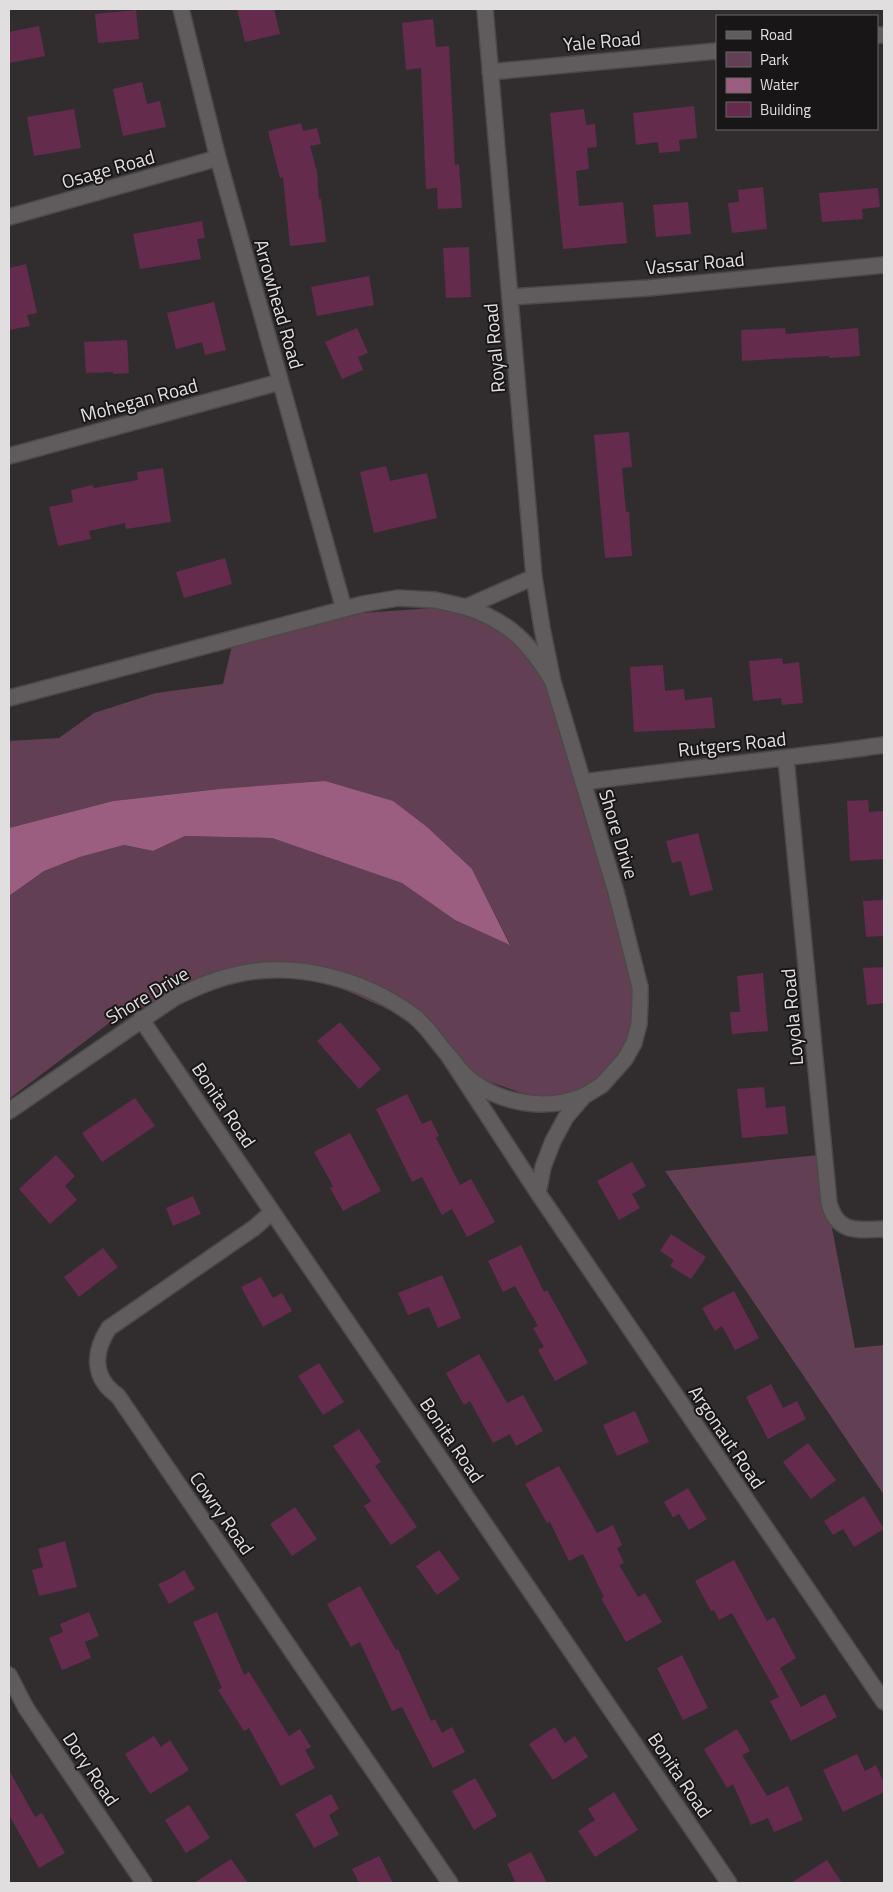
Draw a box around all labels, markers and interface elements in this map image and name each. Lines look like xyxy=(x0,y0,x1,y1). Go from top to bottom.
legend xyxy=(716,15,878,130)
street label: Yale Road xyxy=(562,23,642,58)
text: Road xyxy=(760,23,792,46)
text: Park xyxy=(760,48,789,71)
text: Water xyxy=(760,73,799,96)
text: Building xyxy=(760,98,811,121)
street label: Osage Road xyxy=(58,141,158,196)
street label: Arrowhead Road xyxy=(247,236,312,372)
street label: Vassar Road xyxy=(644,244,746,281)
street label: Royal Road xyxy=(475,302,512,394)
street label: Mohegan Road xyxy=(77,370,201,429)
street label: Rutgers Road xyxy=(676,723,787,764)
street label: Shore Drive xyxy=(592,786,647,882)
street label: Shore Drive xyxy=(100,958,194,1031)
street label: Loyola Road xyxy=(773,967,810,1067)
street label: Bonita Road xyxy=(185,1056,264,1153)
street label: Argonaut Road xyxy=(682,1379,773,1494)
street label: Bonita Road xyxy=(413,1391,492,1488)
street label: Cowry Road xyxy=(183,1465,262,1560)
street label: Dory Road xyxy=(56,1726,127,1811)
street label: Bonita Road xyxy=(641,1726,720,1823)

